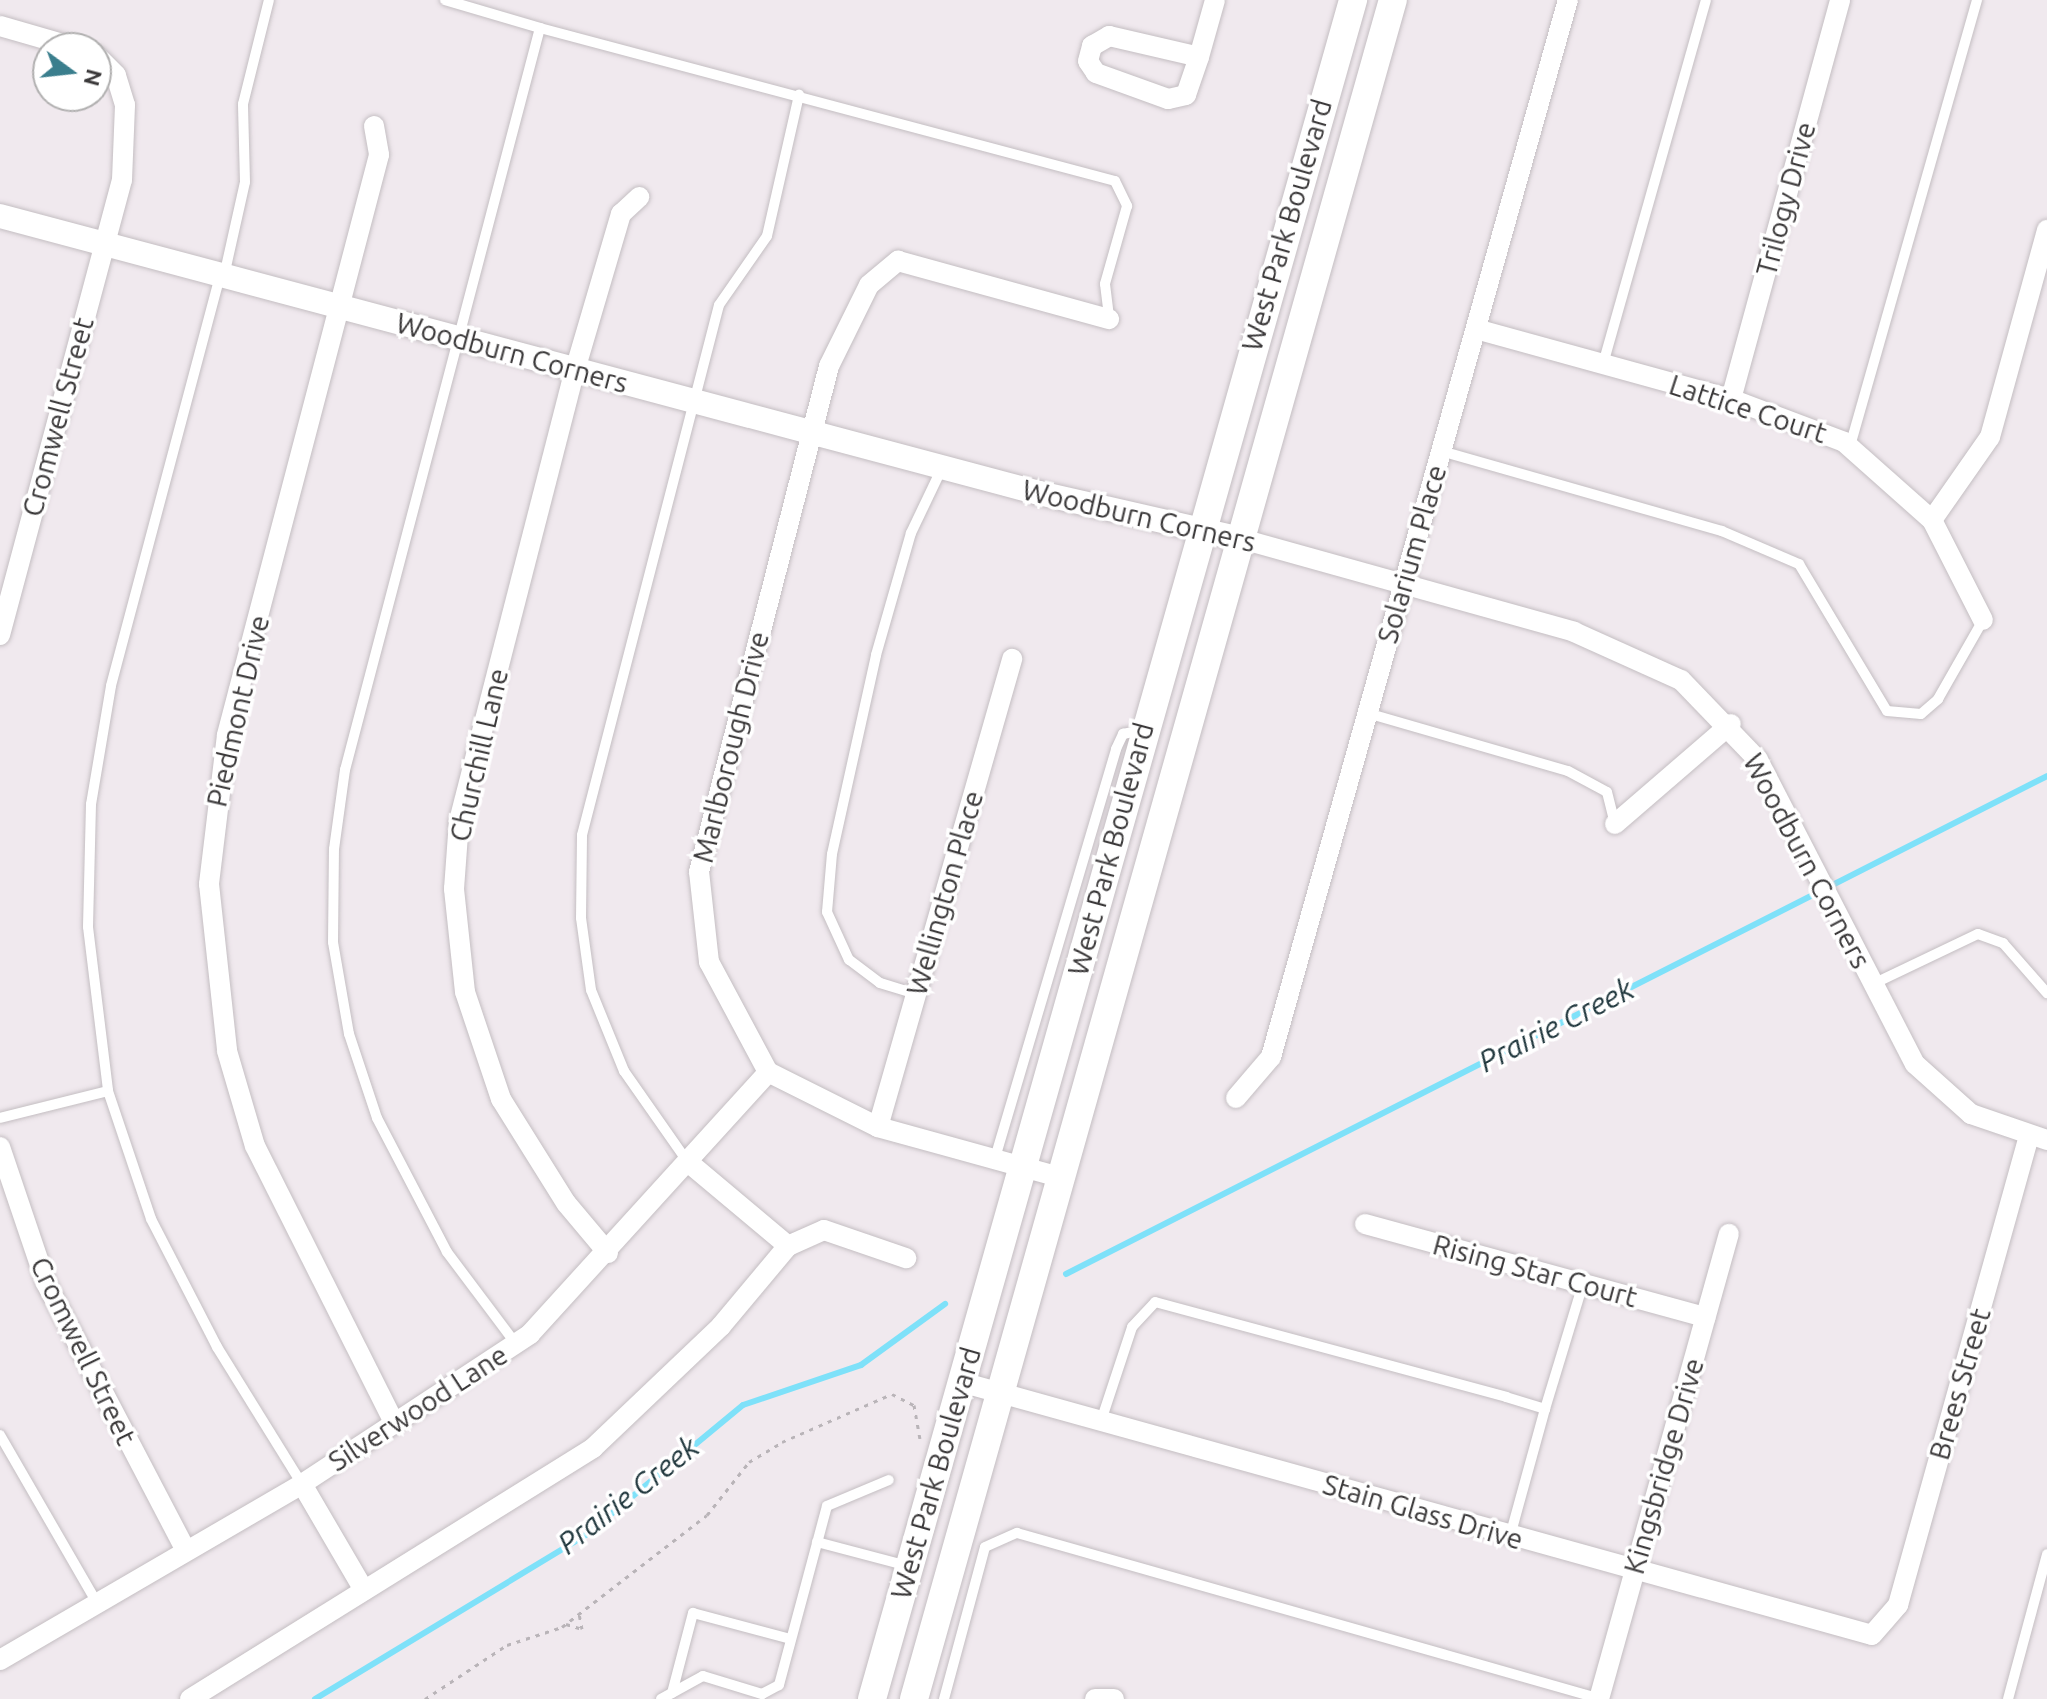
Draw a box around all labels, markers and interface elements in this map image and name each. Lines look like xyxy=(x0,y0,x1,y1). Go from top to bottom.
north arrow xyxy=(32,32,112,112)
text: N xyxy=(80,67,108,89)
street label: West Park Boulevard xyxy=(1235,95,1339,355)
street label: Trilogy Drive xyxy=(1749,118,1823,280)
street label: Woodburn Corners xyxy=(393,306,631,400)
street label: Cromwell Street xyxy=(15,314,101,520)
street label: Lattice Court xyxy=(1665,368,1831,450)
street label: Solarium Place xyxy=(1371,461,1453,647)
street label: Woodburn Corners xyxy=(1019,473,1259,559)
street label: Piedmont Drive xyxy=(200,612,276,810)
street label: Marlborough Drive xyxy=(686,628,776,866)
street label: Churchill Lane xyxy=(443,665,515,845)
street label: West Park Boulevard xyxy=(1061,719,1161,979)
street label: Woodburn Corners xyxy=(1736,748,1878,974)
street label: Wellington Place xyxy=(900,787,990,999)
water label: Prairie Creek xyxy=(1472,971,1640,1079)
street label: Rising Star Court xyxy=(1429,1228,1641,1314)
street label: Cromwell Street xyxy=(23,1252,143,1450)
street label: Brees Street xyxy=(1922,1304,1998,1464)
street label: Silverwood Lane xyxy=(322,1338,514,1478)
street label: West Park Boulevard xyxy=(884,1343,988,1603)
street label: Kingsbridge Drive xyxy=(1617,1354,1711,1578)
water label: Prairie Creek xyxy=(550,1429,706,1561)
street label: Stain Glass Drive xyxy=(1319,1467,1527,1557)

